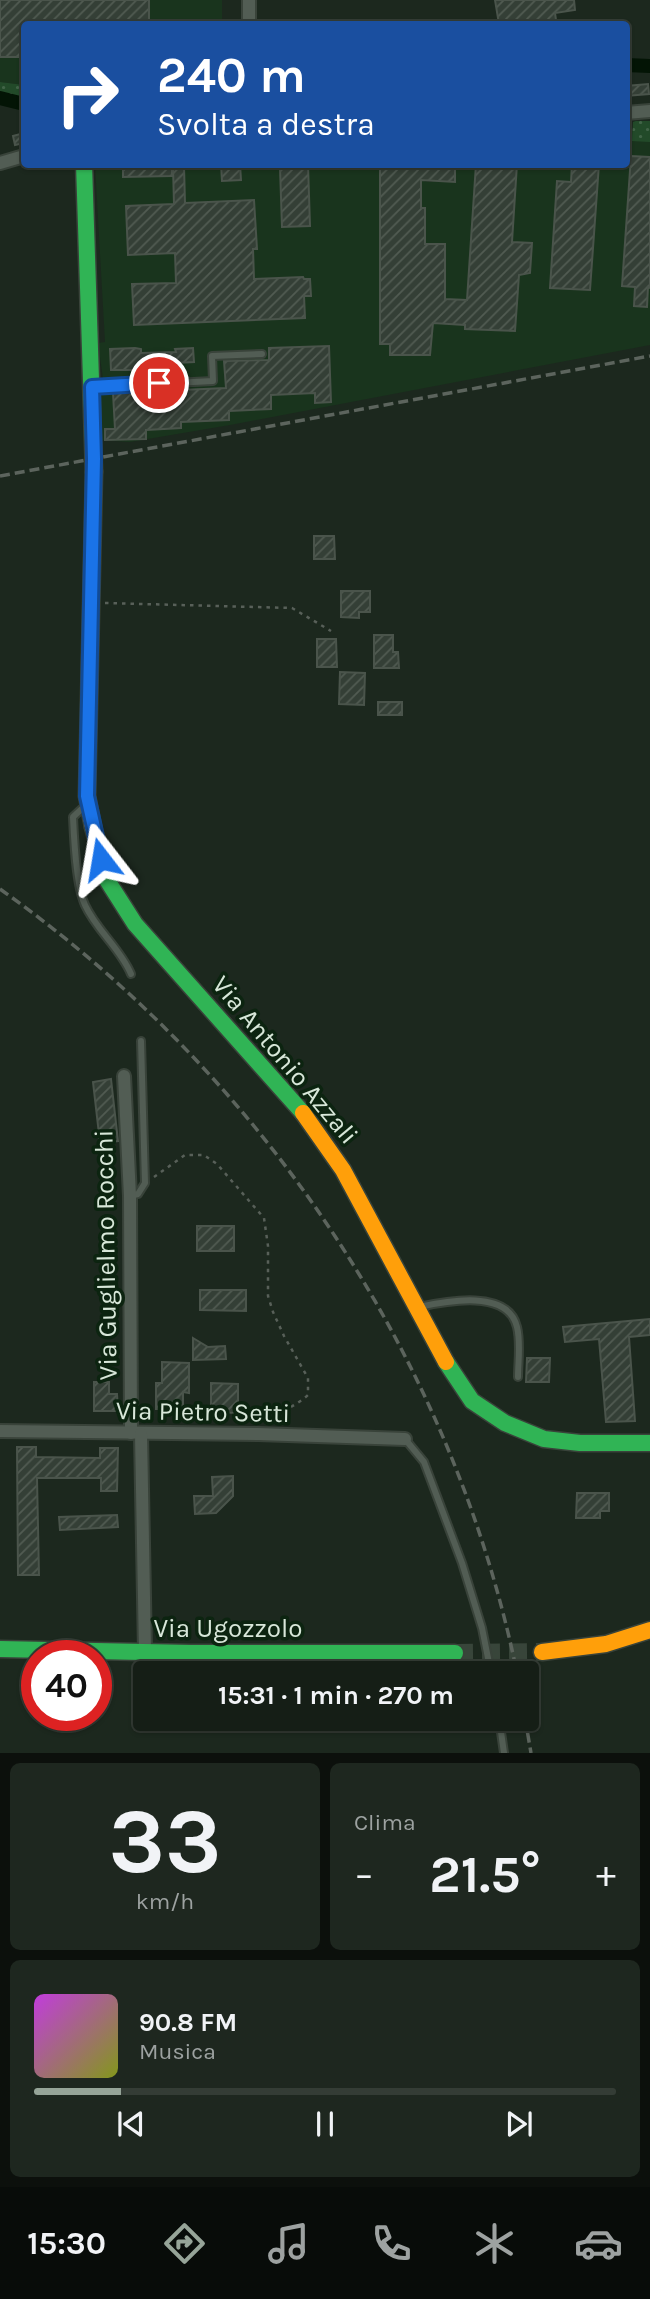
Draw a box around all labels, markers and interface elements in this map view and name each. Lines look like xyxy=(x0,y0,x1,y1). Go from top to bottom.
text: 240 m xyxy=(157,47,306,104)
icon: right xyxy=(42,49,133,140)
text: Svolta a destra xyxy=(157,106,375,143)
pin xyxy=(129,353,189,413)
icon: arrive xyxy=(140,364,178,402)
position arrow xyxy=(64,822,138,896)
street label: Via Antonio Azzali xyxy=(206,970,364,1150)
street label: Via Guglielmo Rocchi xyxy=(88,1129,124,1381)
street label: Via Pietro Setti xyxy=(116,1395,290,1429)
street label: Via Ugozzolo xyxy=(153,1613,303,1644)
speed limit sign: 40 xyxy=(21,1640,112,1731)
text: 15:31 · 1 min · 270 m xyxy=(218,1680,454,1711)
text: 33 xyxy=(108,1789,222,1895)
text: Clima xyxy=(354,1809,416,1836)
text: 21.5° xyxy=(429,1844,541,1905)
text: − xyxy=(354,1852,374,1897)
text: + xyxy=(596,1852,616,1897)
text: km/h xyxy=(136,1888,194,1915)
text: 90.8 FM xyxy=(139,2007,237,2038)
text: Musica xyxy=(139,2038,216,2065)
icon: previous xyxy=(112,2105,150,2143)
icon: pause xyxy=(306,2105,344,2143)
icon: next xyxy=(500,2105,538,2143)
icon: directions xyxy=(160,2219,209,2268)
icon: music xyxy=(264,2219,313,2268)
icon: phone xyxy=(367,2219,416,2268)
icon: climate xyxy=(470,2219,519,2268)
icon: car xyxy=(574,2219,623,2268)
text: 15:30 xyxy=(27,2225,106,2262)

